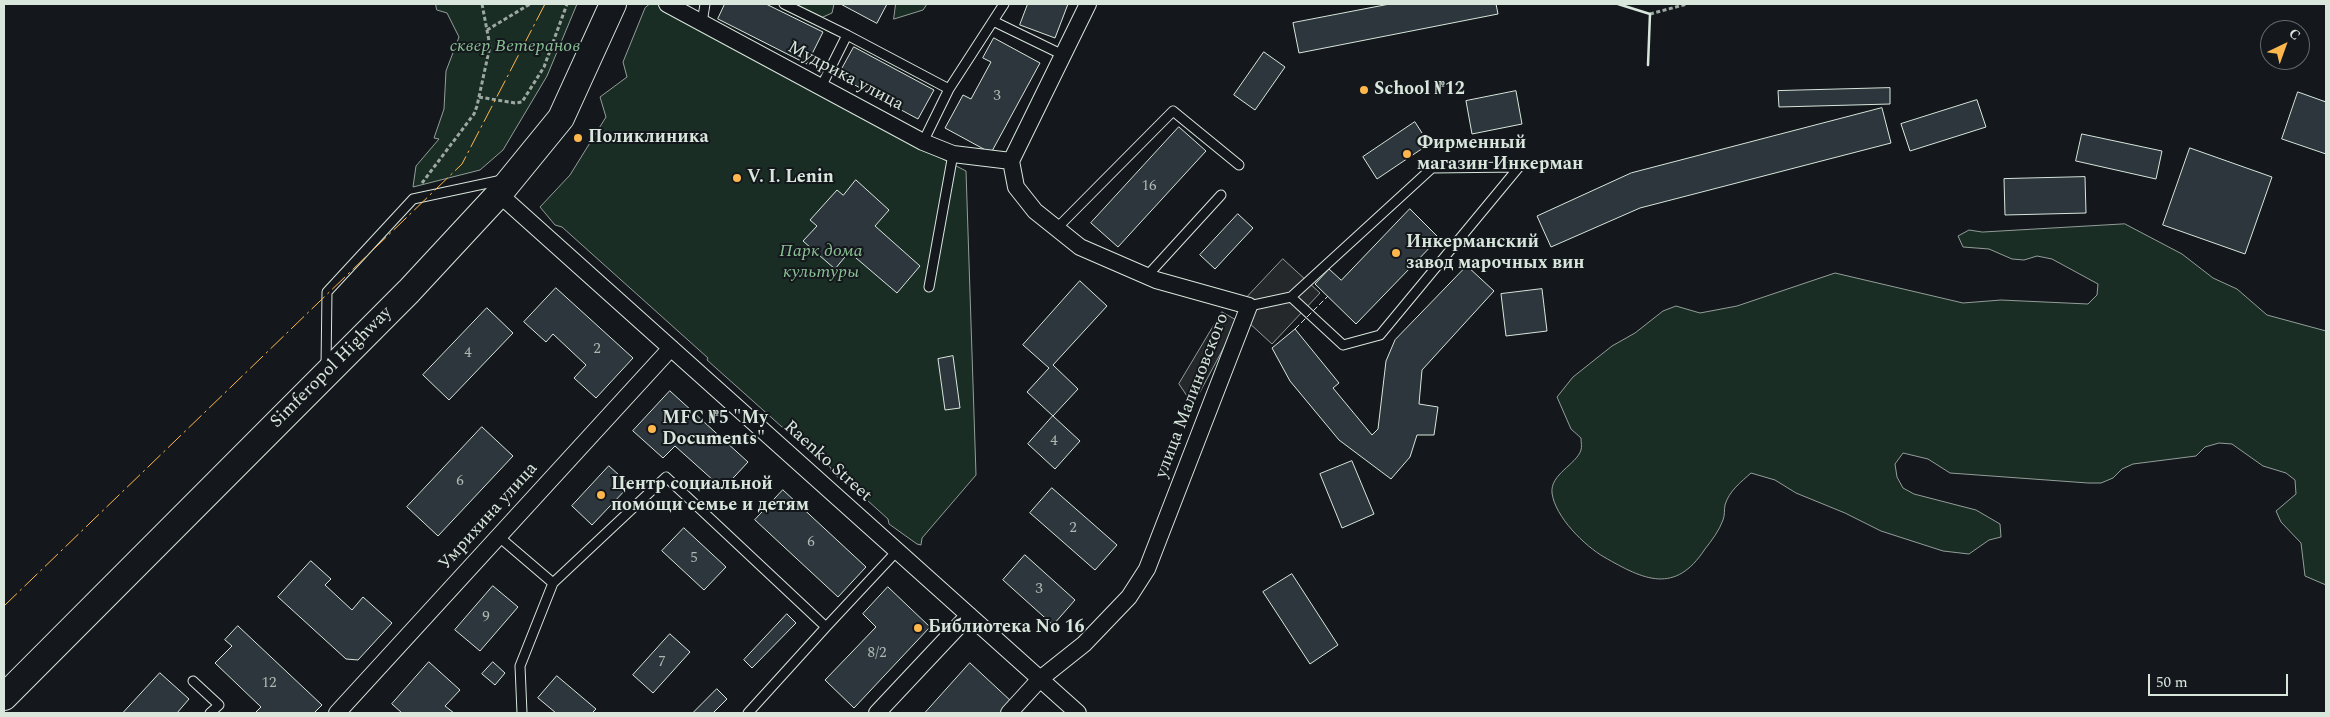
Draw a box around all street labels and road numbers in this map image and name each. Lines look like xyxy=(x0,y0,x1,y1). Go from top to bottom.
street label: Мудрика улица xyxy=(783,37,907,117)
street label: Simferopol Highway xyxy=(267,303,397,433)
street label: улица Малиновского xyxy=(1152,311,1234,481)
street label: Raenko Street xyxy=(778,417,876,507)
street label: Умрихина улица xyxy=(435,459,543,575)

